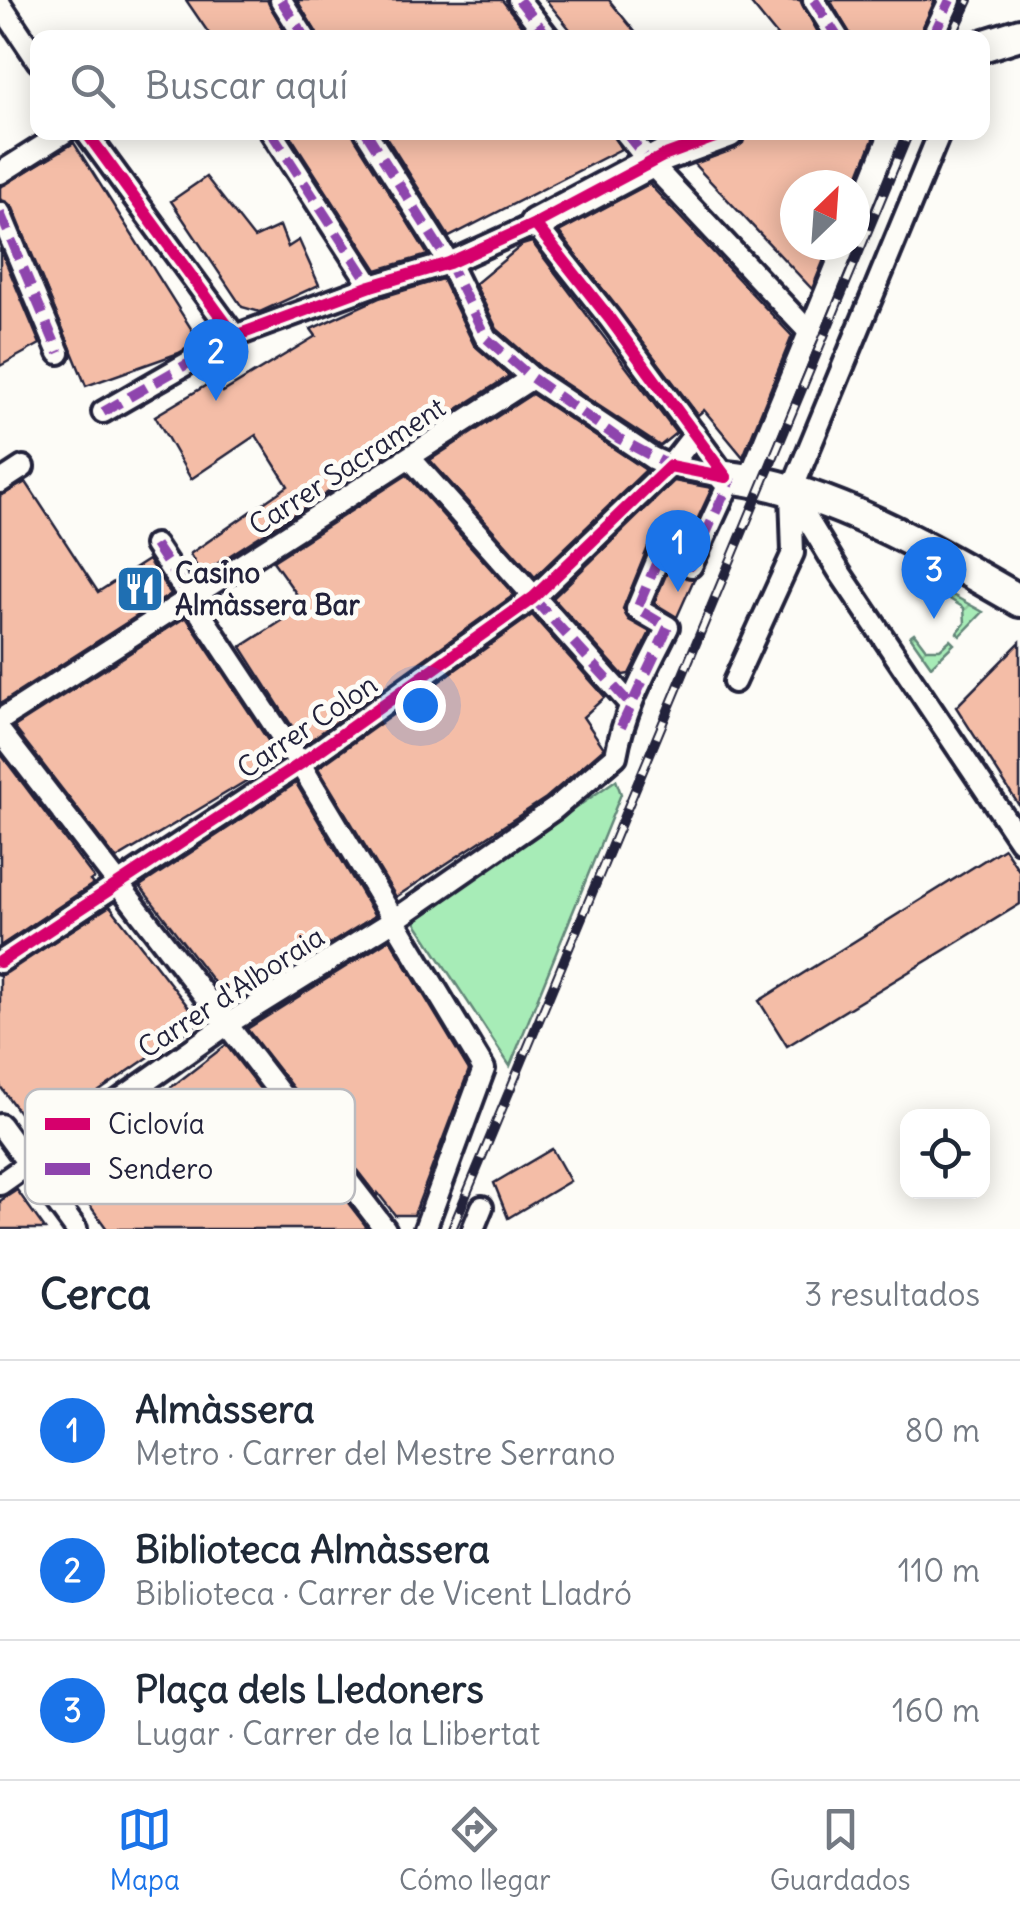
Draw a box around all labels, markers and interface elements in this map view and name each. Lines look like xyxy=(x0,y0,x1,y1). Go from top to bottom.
search box xyxy=(30,30,990,140)
icon: search xyxy=(65,58,120,113)
text: Buscar aquí xyxy=(145,62,348,109)
north arrow xyxy=(780,170,870,260)
pin: 2 xyxy=(184,318,248,401)
street label: Carrer Sacrament xyxy=(242,389,452,543)
pin: 1 xyxy=(646,510,710,592)
pin: 3 xyxy=(902,536,966,619)
place label: Casino Almàssera Bar xyxy=(175,555,360,623)
restaurant icon: Casino Almàssera Bar xyxy=(114,563,166,615)
street label: Carrer Colon xyxy=(230,666,384,786)
your location xyxy=(395,680,446,731)
street label: Carrer d'Alboraia xyxy=(131,918,331,1066)
legend xyxy=(25,1089,355,1204)
text: Ciclovía xyxy=(108,1106,205,1142)
map controls xyxy=(900,1109,990,1199)
button: locate xyxy=(900,1109,990,1199)
text: Sendero xyxy=(108,1151,213,1187)
text: Cerca xyxy=(40,1268,151,1320)
text: 3 resultados xyxy=(804,1274,980,1315)
text: Almàssera xyxy=(135,1386,315,1433)
text: 1 xyxy=(66,1410,79,1451)
text: 80 m xyxy=(905,1410,980,1451)
text: Metro · Carrer del Mestre Serrano xyxy=(135,1433,616,1474)
text: Biblioteca Almàssera xyxy=(135,1526,490,1573)
text: 2 xyxy=(64,1550,81,1591)
text: 110 m xyxy=(898,1550,980,1591)
text: Biblioteca · Carrer de Vicent Lladró xyxy=(135,1573,632,1614)
text: Plaça dels Lledoners xyxy=(135,1666,484,1713)
text: 3 xyxy=(63,1690,82,1731)
text: 160 m xyxy=(892,1690,980,1731)
text: Lugar · Carrer de la Llibertat xyxy=(135,1713,540,1754)
tab: Mapa xyxy=(110,1802,180,1898)
tab: Cómo llegar xyxy=(399,1802,551,1898)
tab: Guardados xyxy=(770,1802,910,1898)

